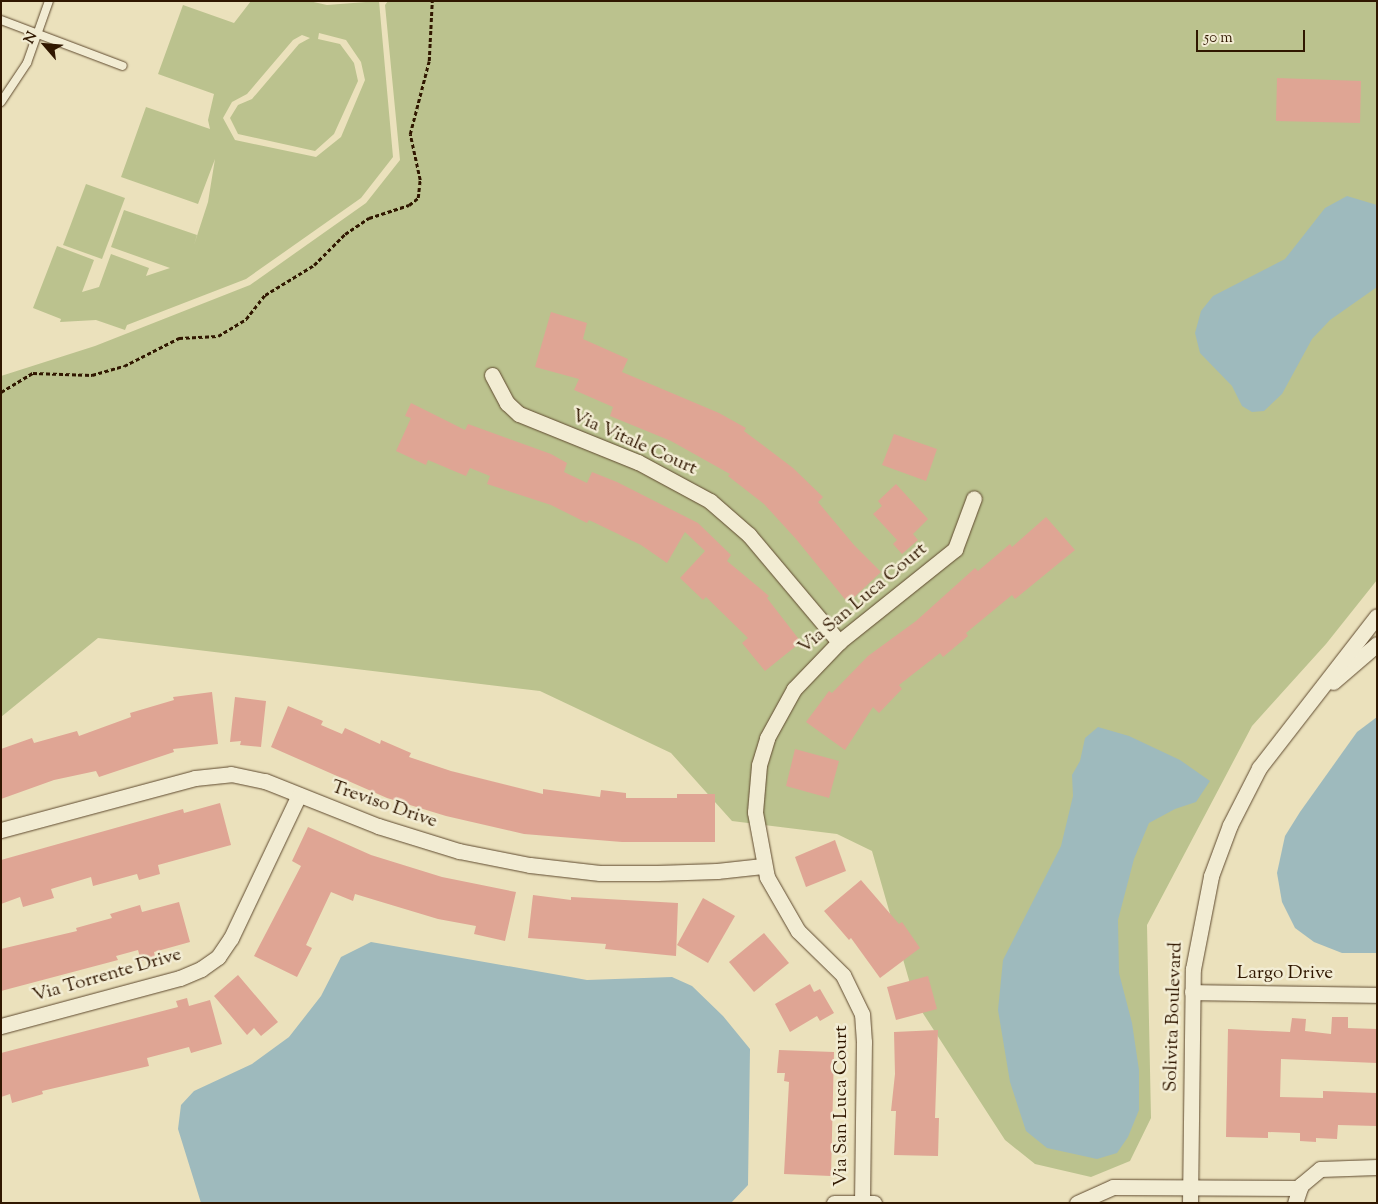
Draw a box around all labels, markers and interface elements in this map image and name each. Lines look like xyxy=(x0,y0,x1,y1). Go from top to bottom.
north arrow xyxy=(20,20,70,70)
scale bar xyxy=(1198,20,1307,52)
text: 50 m xyxy=(1204,28,1233,49)
text: N xyxy=(20,29,43,48)
street label: Via Vitale Court xyxy=(568,405,700,481)
street label: Via San Luca Court xyxy=(794,538,932,660)
street label: Treviso Drive xyxy=(328,776,440,834)
street label: Solivita Boulevard xyxy=(1160,942,1188,1092)
street label: Via Torrente Drive xyxy=(30,944,184,1008)
street label: Largo Drive xyxy=(1237,963,1333,985)
street label: Via San Luca Court xyxy=(831,1025,853,1187)

